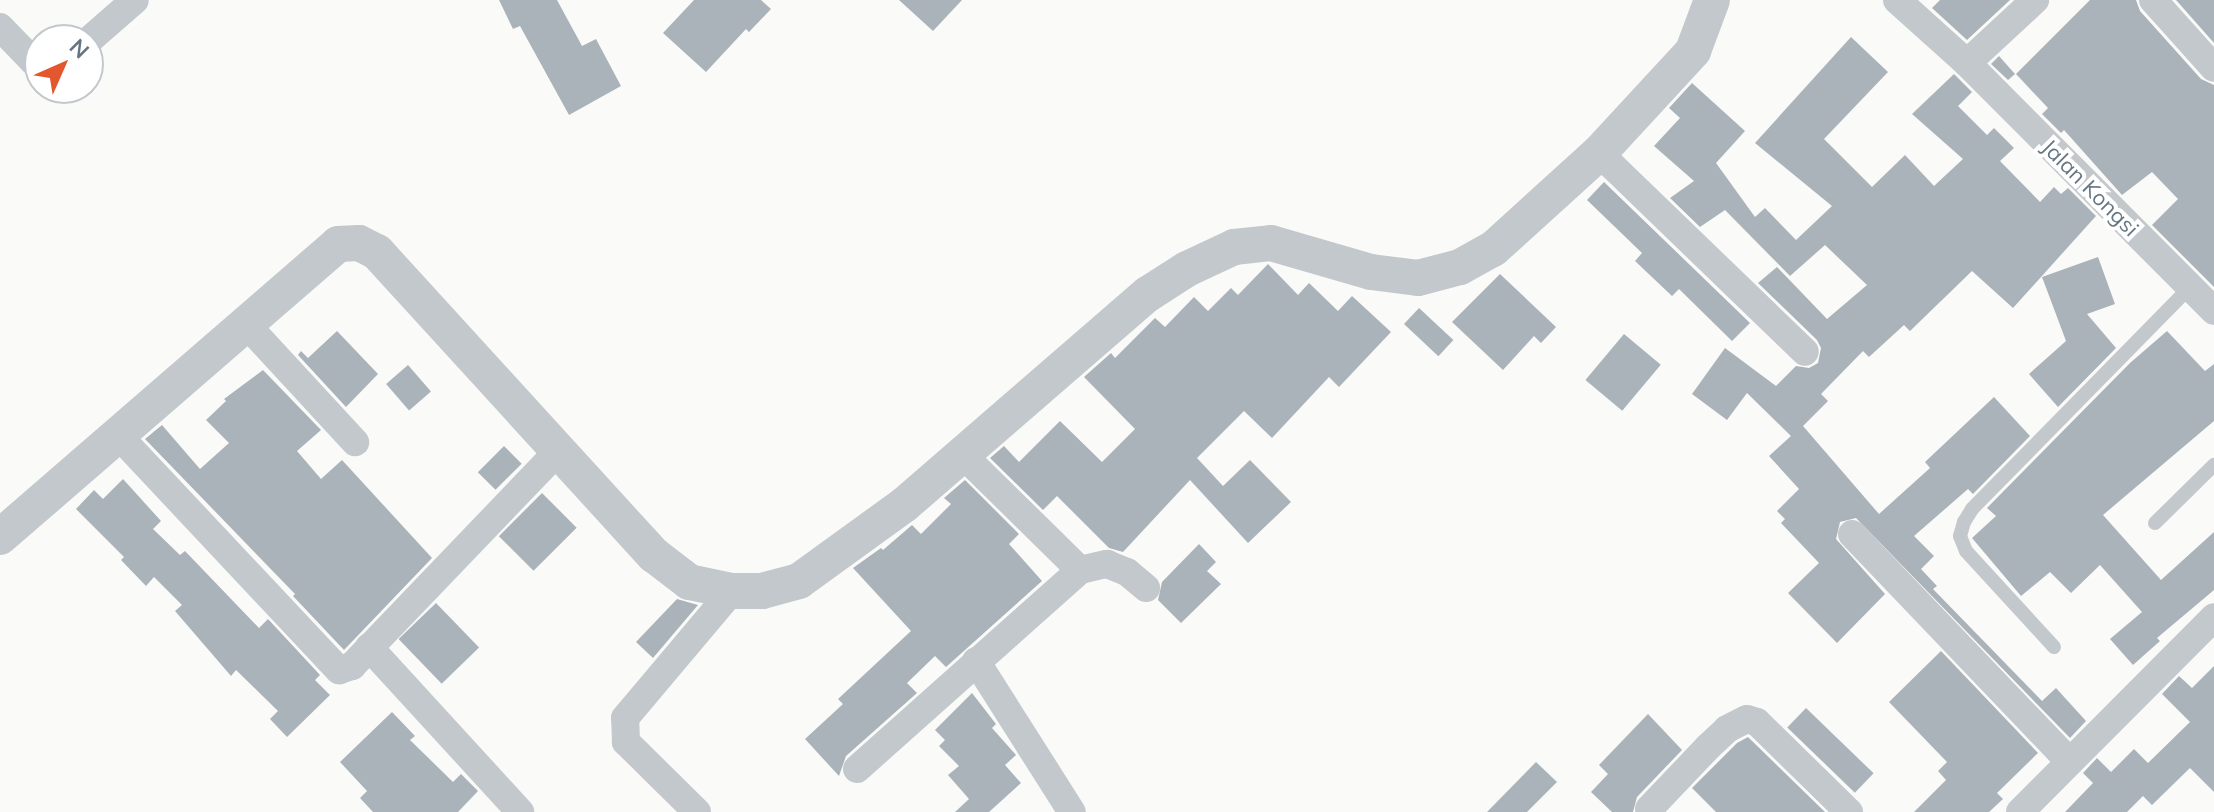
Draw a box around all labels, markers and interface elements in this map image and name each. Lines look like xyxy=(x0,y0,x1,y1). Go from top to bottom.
north arrow xyxy=(24,24,104,104)
text: N xyxy=(64,33,95,64)
street label: Jalan Kongsi xyxy=(2036,134,2144,242)

